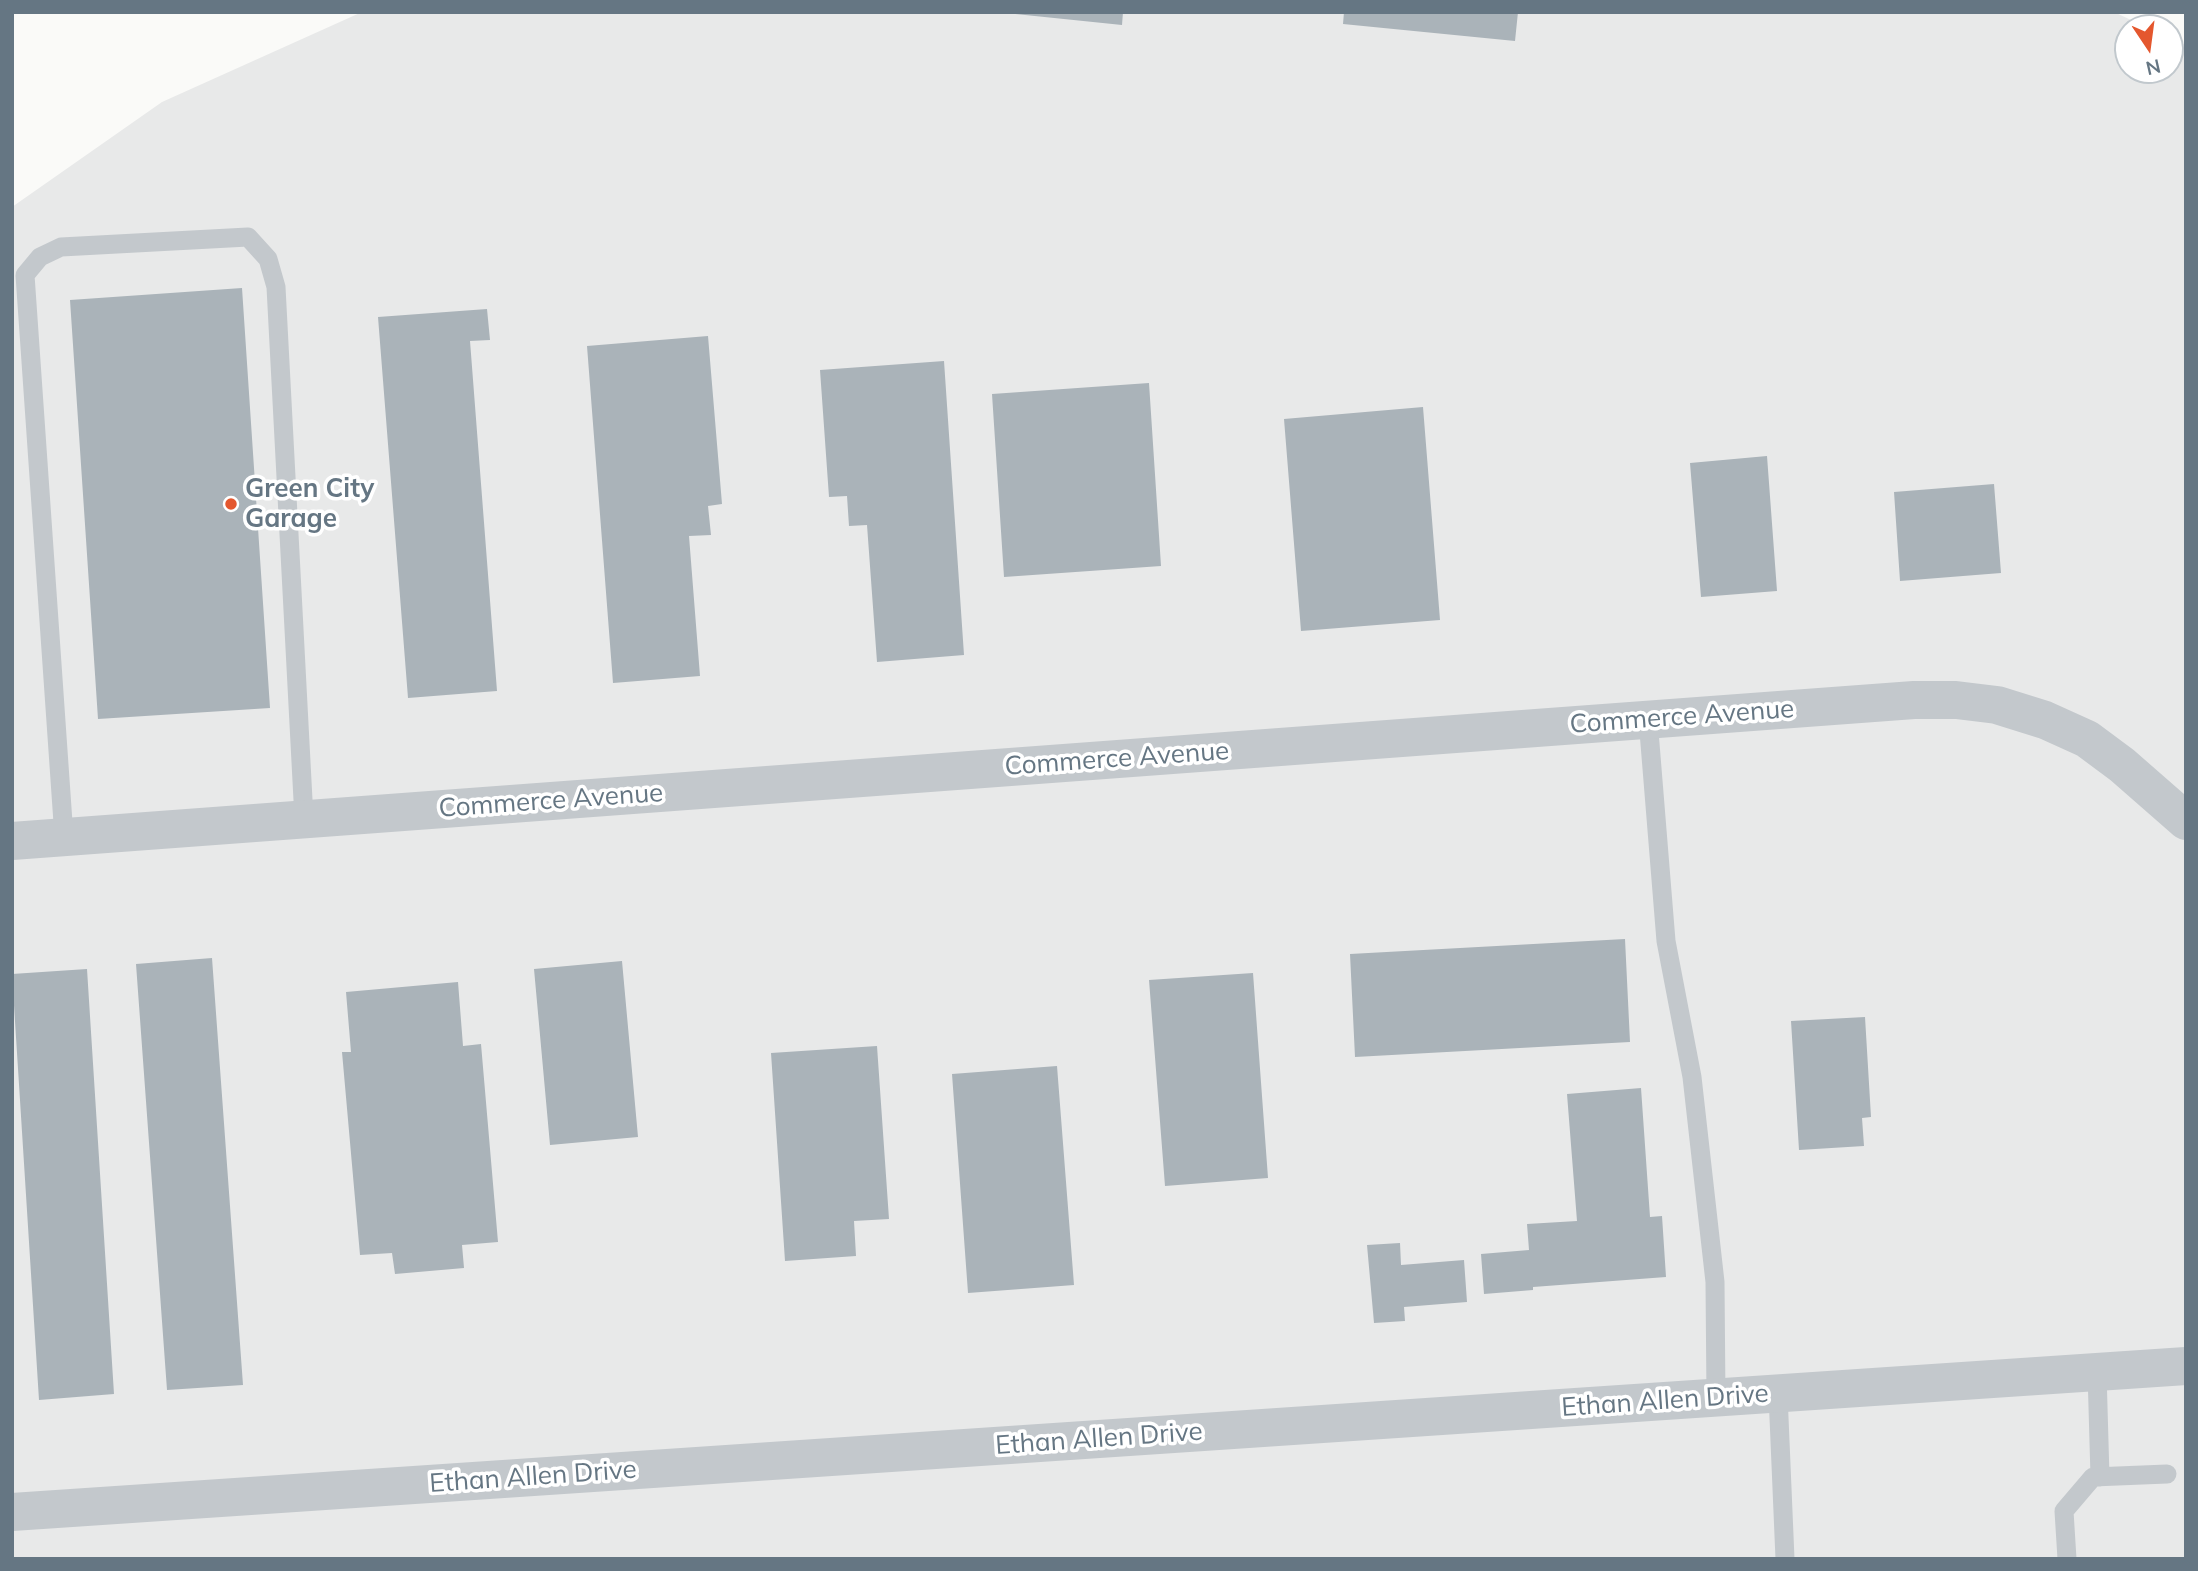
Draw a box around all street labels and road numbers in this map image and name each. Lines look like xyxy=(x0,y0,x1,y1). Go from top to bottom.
street label: Commerce Avenue xyxy=(1569,694,1795,740)
street label: Commerce Avenue xyxy=(1004,736,1230,782)
street label: Commerce Avenue xyxy=(438,778,664,824)
street label: Ethan Allen Drive xyxy=(1560,1378,1770,1424)
street label: Ethan Allen Drive xyxy=(994,1416,1204,1462)
street label: Ethan Allen Drive xyxy=(428,1454,638,1500)

